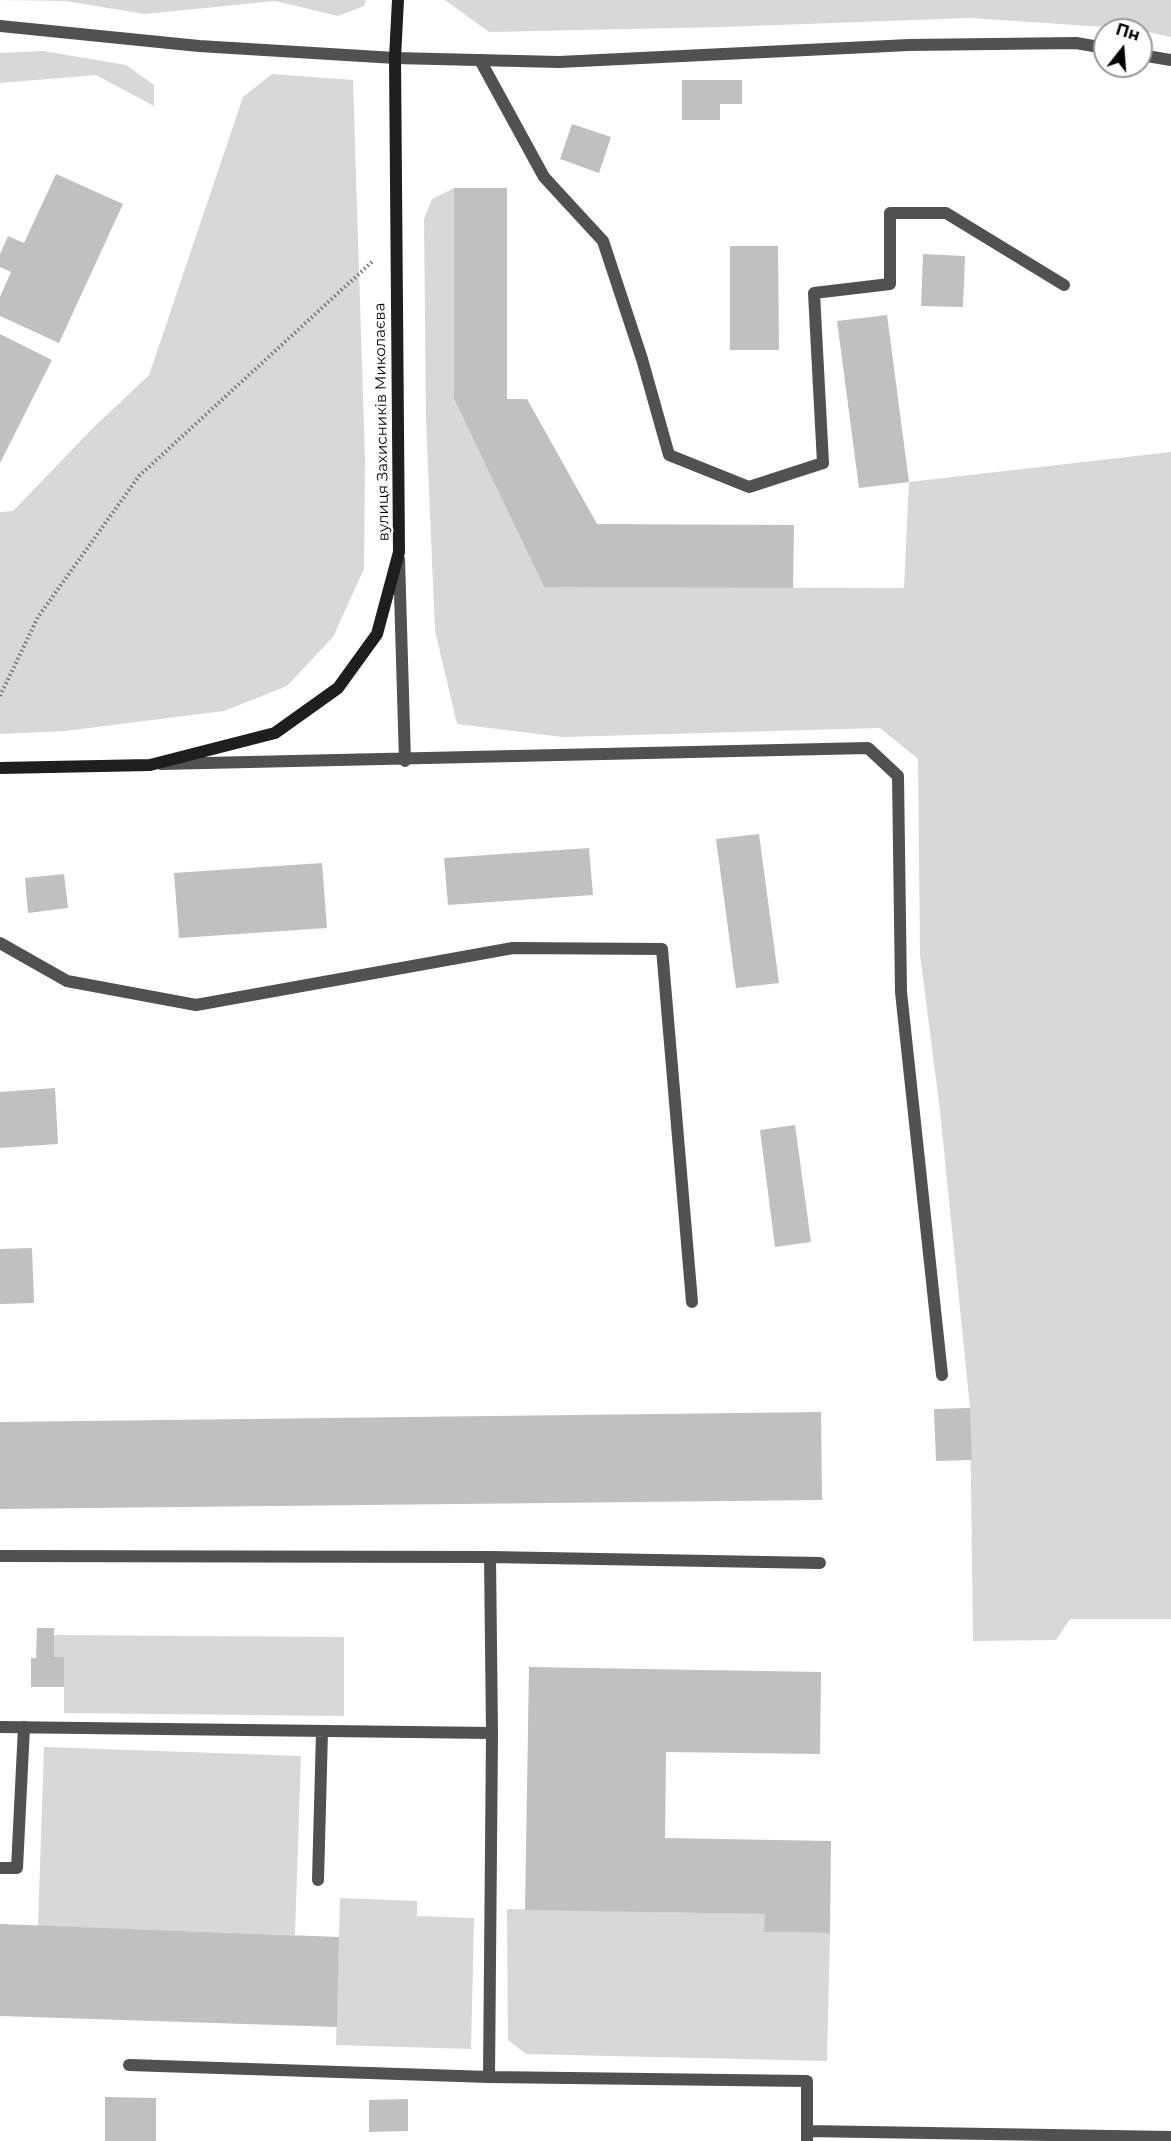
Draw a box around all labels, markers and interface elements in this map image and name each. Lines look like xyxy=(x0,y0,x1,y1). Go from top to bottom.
north arrow xyxy=(1093,18,1153,78)
text: Пн xyxy=(1114,20,1142,45)
street label: вулиця Захисників Миколаєва xyxy=(371,303,393,541)

